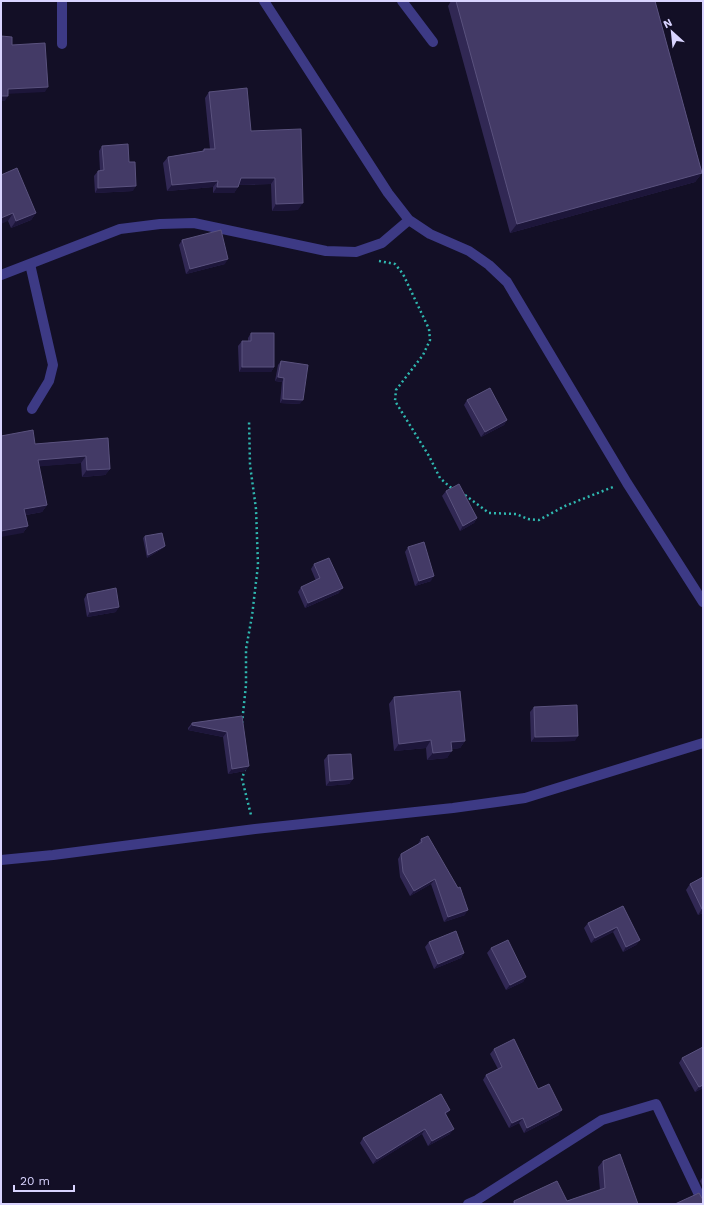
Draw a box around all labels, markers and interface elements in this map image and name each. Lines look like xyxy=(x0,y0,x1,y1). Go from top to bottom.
north arrow xyxy=(652,12,692,52)
text: N xyxy=(661,16,674,31)
scale bar xyxy=(14,1167,74,1193)
text: 20 m xyxy=(20,1174,50,1188)

